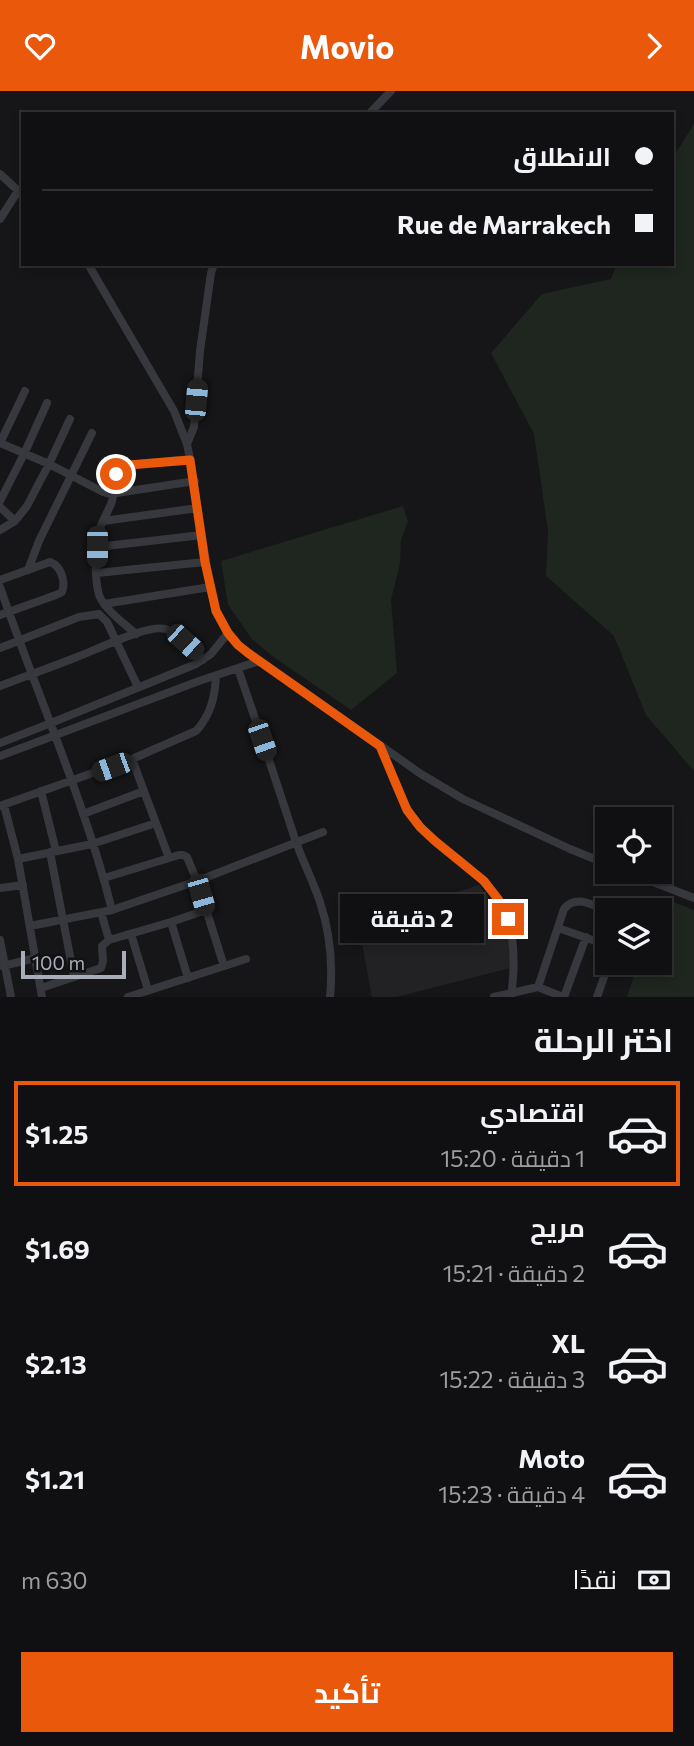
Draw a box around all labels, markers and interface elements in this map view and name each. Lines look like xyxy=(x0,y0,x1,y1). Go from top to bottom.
text: Movio xyxy=(300,26,394,66)
icon: heart xyxy=(21,27,59,65)
icon: forward xyxy=(635,27,673,65)
text: الانطلاق xyxy=(513,140,611,171)
text: Rue de Marrakech xyxy=(397,208,611,239)
car xyxy=(184,378,209,422)
route start xyxy=(100,458,132,490)
car xyxy=(87,526,108,568)
car xyxy=(163,620,208,664)
car xyxy=(246,717,279,763)
car xyxy=(89,750,136,784)
map controls xyxy=(595,807,672,975)
button: locate xyxy=(595,807,672,884)
car xyxy=(186,872,217,918)
callout: 2 دقيقة xyxy=(340,895,484,943)
button: layers xyxy=(595,898,672,975)
route end xyxy=(492,903,524,935)
text: 2 دقيقة xyxy=(371,904,453,932)
scale bar xyxy=(21,948,126,980)
text: 100 m xyxy=(32,951,85,974)
text: اختر الرحلة xyxy=(534,1019,673,1059)
text: اقتصادي xyxy=(480,1096,585,1127)
icon: car xyxy=(606,1102,669,1165)
text: $1.25 xyxy=(25,1118,89,1149)
text: 1 دقيقة · 15:20 xyxy=(441,1144,585,1172)
text: مريح xyxy=(530,1211,585,1242)
icon: car xyxy=(606,1217,669,1280)
text: $1.69 xyxy=(25,1233,90,1264)
text: 2 دقيقة · 15:21 xyxy=(443,1259,585,1287)
text: XL xyxy=(551,1327,585,1358)
icon: car xyxy=(606,1332,669,1395)
text: $2.13 xyxy=(25,1348,87,1379)
text: 3 دقيقة · 15:22 xyxy=(439,1365,585,1393)
text: Moto xyxy=(518,1442,585,1473)
icon: car xyxy=(606,1447,669,1510)
text: $1.21 xyxy=(25,1463,85,1494)
text: 4 دقيقة · 15:23 xyxy=(438,1480,585,1508)
icon: cash xyxy=(635,1561,673,1599)
text: نقدًا xyxy=(573,1563,617,1594)
text: 630 m xyxy=(21,1566,88,1594)
button: تأكيد xyxy=(21,1652,673,1732)

